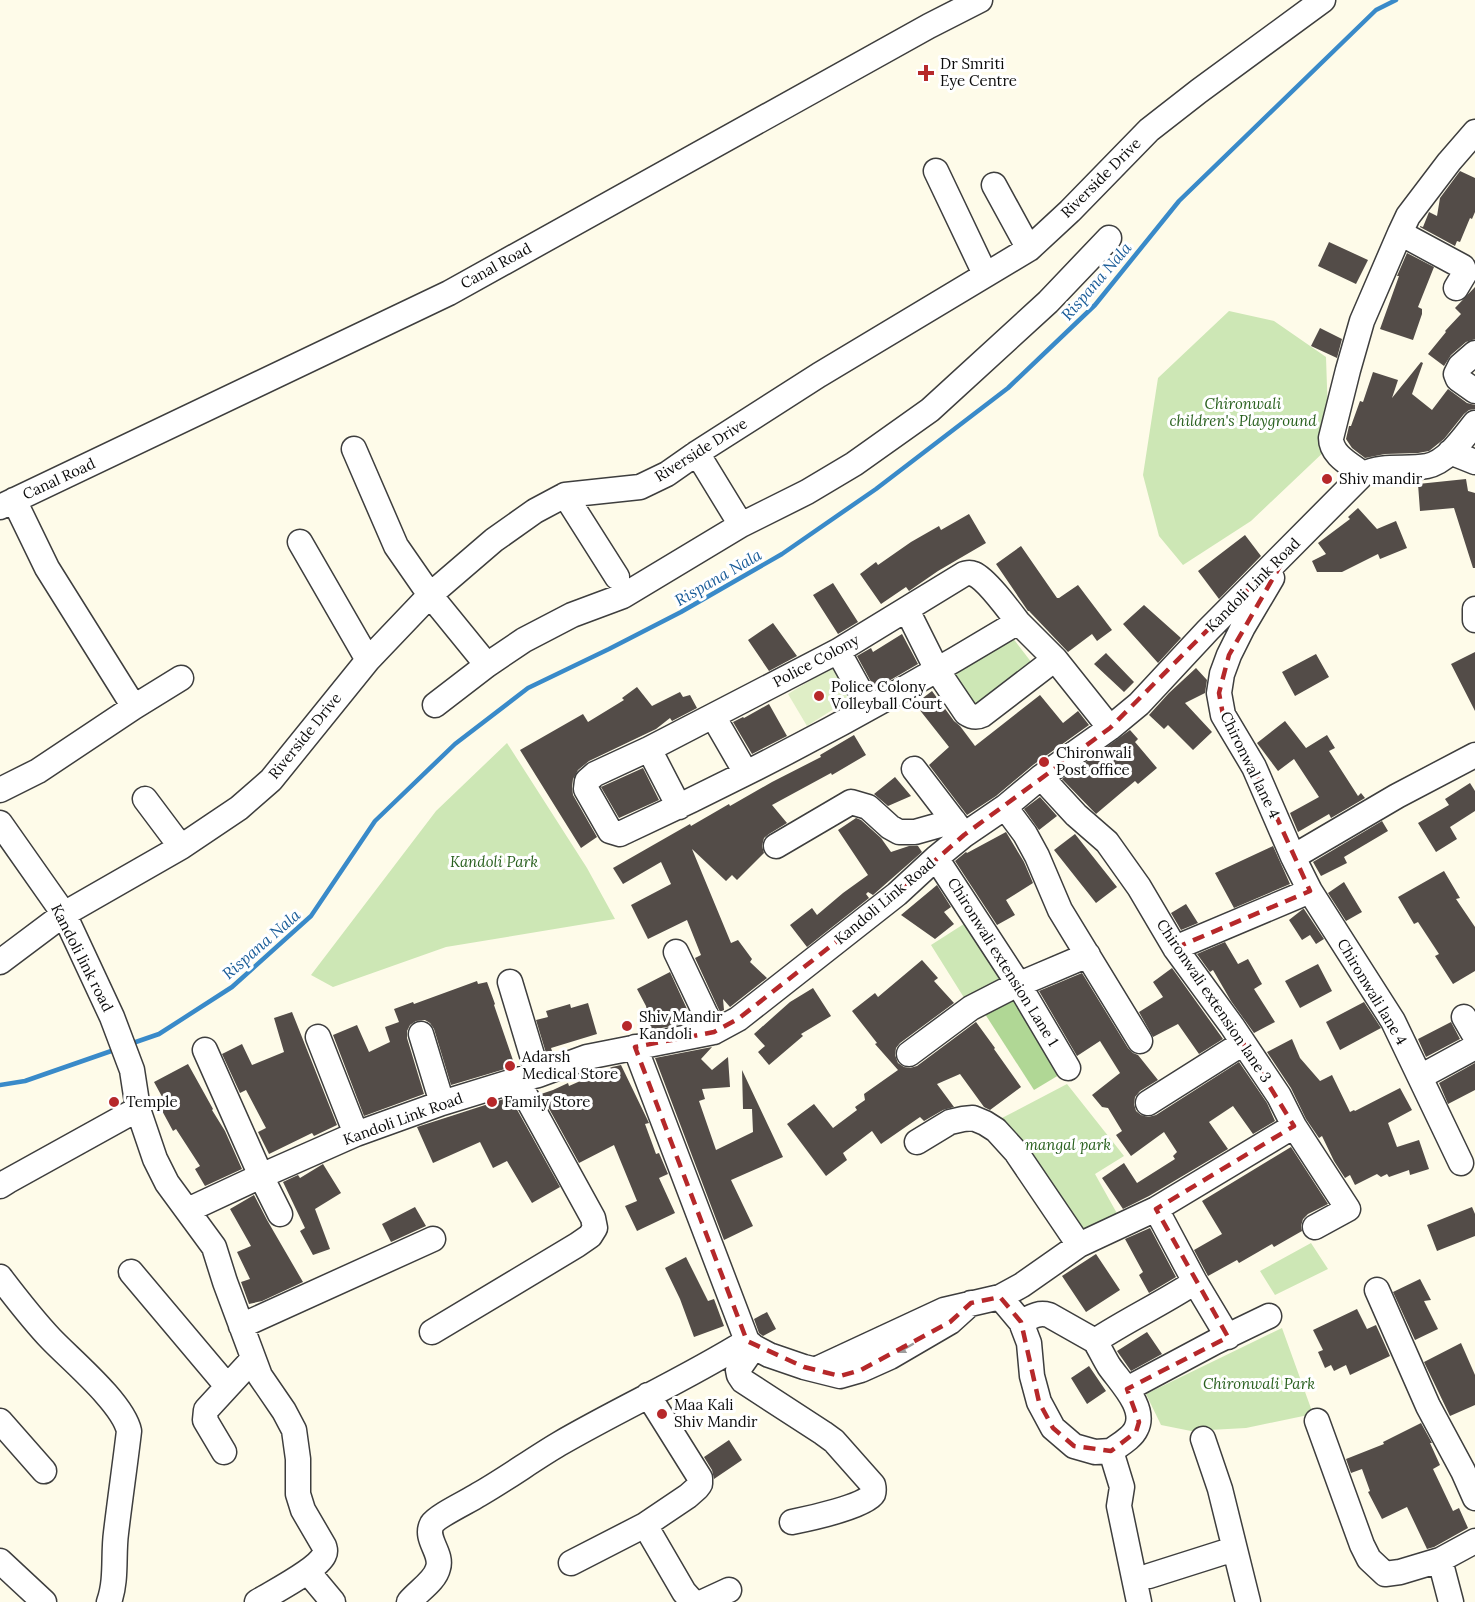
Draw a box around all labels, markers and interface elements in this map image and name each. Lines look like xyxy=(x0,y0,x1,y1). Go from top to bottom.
place label: Dr Smriti Eye Centre xyxy=(940,54,1017,90)
marker: Dr Smriti Eye Centre xyxy=(917,64,935,82)
street label: Riverside Drive xyxy=(1057,134,1145,222)
street label: Canal Road xyxy=(457,238,534,293)
water label: Rispana Nala xyxy=(1057,238,1135,324)
park label: Chironwali children's Playground xyxy=(1169,394,1317,430)
street label: Riverside Drive xyxy=(651,414,750,486)
street label: Canal Road xyxy=(19,453,98,504)
place label: Shiv mandir xyxy=(1339,469,1423,488)
marker: Shiv mandir xyxy=(1320,472,1334,486)
street label: Kandoli Link Road xyxy=(1201,533,1304,636)
water label: Rispana Nala xyxy=(671,544,765,610)
street label: Police Colony xyxy=(769,630,862,691)
place label: Police Colony Volleyball Court xyxy=(830,677,942,713)
street label: Riverside Drive xyxy=(264,689,345,783)
marker: Police Colony Volleyball Court xyxy=(812,689,826,703)
street label: Chironwal lane 4 xyxy=(1216,708,1285,821)
place label: Chironwali Post office xyxy=(1056,743,1132,779)
marker: Chironwali Post office xyxy=(1037,755,1051,769)
park label: Kandoli Park xyxy=(450,852,538,871)
street label: Kandoli Link Road xyxy=(830,853,939,948)
street label: Chironwali extension Lane 1 xyxy=(944,874,1063,1049)
street label: Kandoli link road xyxy=(47,901,118,1015)
water label: Rispana Nala xyxy=(218,905,304,983)
street label: Chironwali extension lane 3 xyxy=(1153,915,1276,1086)
street label: Chironwali lane 4 xyxy=(1333,935,1412,1048)
place label: Shiv Mandir Kandoli xyxy=(639,1007,723,1043)
marker: Shiv Mandir Kandoli xyxy=(620,1019,634,1033)
place label: Adarsh Medical Store xyxy=(521,1047,618,1083)
marker: Adarsh Medical Store xyxy=(503,1059,517,1073)
street label: Kandoli Link Road xyxy=(340,1088,465,1149)
place label: Temple xyxy=(126,1092,178,1111)
place label: Family Store xyxy=(504,1092,590,1111)
marker: Temple xyxy=(107,1095,121,1109)
marker: Family Store xyxy=(485,1095,499,1109)
park label: mangal park xyxy=(1025,1135,1111,1154)
one-way arrow xyxy=(898,1342,914,1353)
park label: Chironwali Park xyxy=(1203,1374,1315,1393)
place label: Maa Kali Shiv Mandir xyxy=(674,1395,758,1431)
marker: Maa Kali Shiv Mandir xyxy=(655,1407,669,1421)

